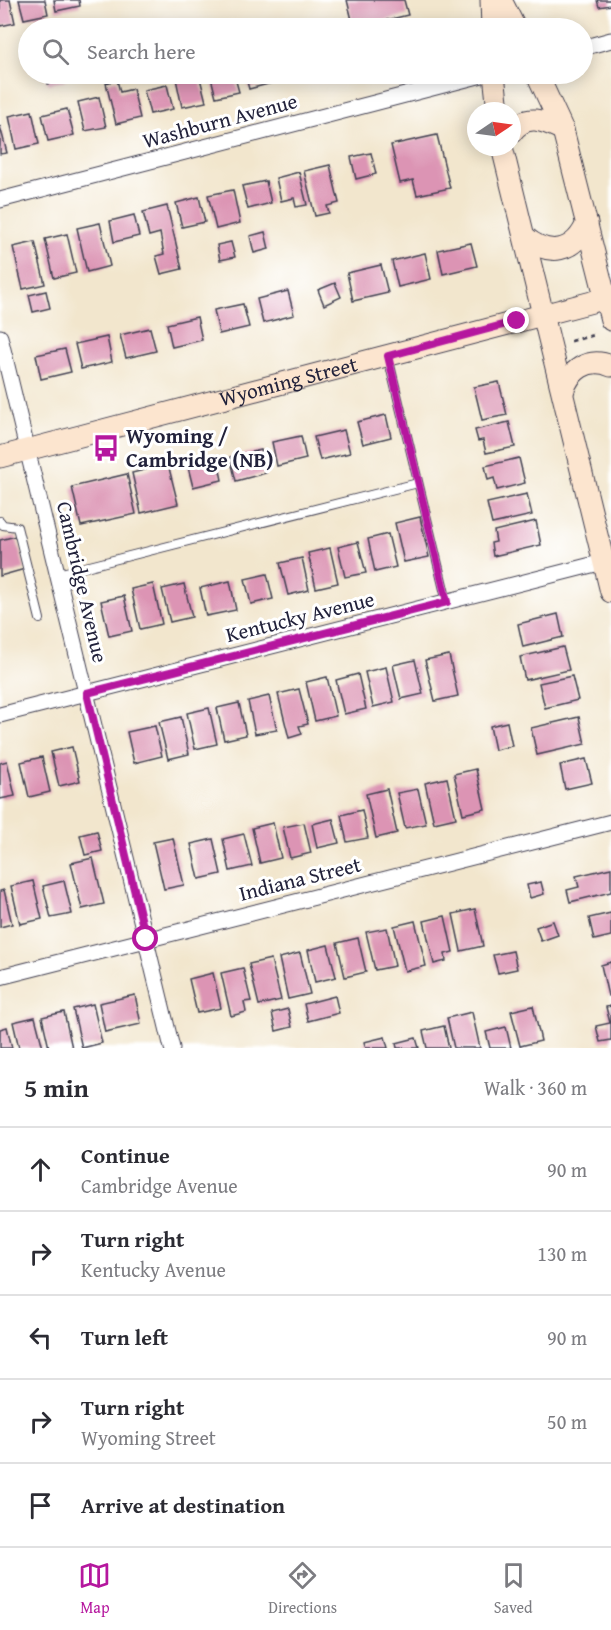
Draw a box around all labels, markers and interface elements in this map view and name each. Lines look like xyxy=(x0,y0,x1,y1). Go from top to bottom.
search box xyxy=(18,18,593,84)
icon: search xyxy=(39,35,72,68)
text: Search here xyxy=(87,35,196,67)
street label: Washburn Avenue xyxy=(139,85,301,156)
north arrow xyxy=(467,102,521,156)
route end xyxy=(503,307,529,333)
street label: Wyoming Street xyxy=(216,348,361,414)
place label: Wyoming / Cambridge (NB) xyxy=(126,420,273,475)
bus stop icon: Wyoming / Cambridge (NB) xyxy=(91,433,121,463)
street label: Cambridge Avenue xyxy=(49,498,116,666)
street label: Kentucky Avenue xyxy=(222,583,378,650)
street label: Indiana Street xyxy=(236,848,365,909)
route start xyxy=(132,925,158,951)
text: 5 min xyxy=(24,1068,89,1107)
text: Walk · 360 m xyxy=(484,1073,587,1102)
text: Continue xyxy=(81,1139,170,1171)
icon: ahead xyxy=(24,1153,57,1186)
text: 90 m xyxy=(547,1155,587,1184)
text: Cambridge Avenue xyxy=(81,1171,238,1200)
text: Turn right xyxy=(81,1223,184,1255)
icon: right xyxy=(24,1237,57,1270)
text: 130 m xyxy=(537,1239,587,1268)
text: Kentucky Avenue xyxy=(81,1255,226,1284)
icon: left xyxy=(24,1321,57,1354)
text: Turn left xyxy=(81,1321,168,1353)
text: 90 m xyxy=(547,1323,587,1352)
text: Turn right xyxy=(81,1391,184,1423)
icon: right xyxy=(24,1405,57,1438)
text: 50 m xyxy=(547,1407,587,1436)
text: Wyoming Street xyxy=(81,1423,216,1452)
icon: arrive xyxy=(24,1489,57,1522)
text: Arrive at destination xyxy=(81,1489,285,1521)
tab: Map xyxy=(78,1559,111,1619)
tab: Directions xyxy=(268,1559,337,1619)
tab: Saved xyxy=(494,1559,533,1619)

